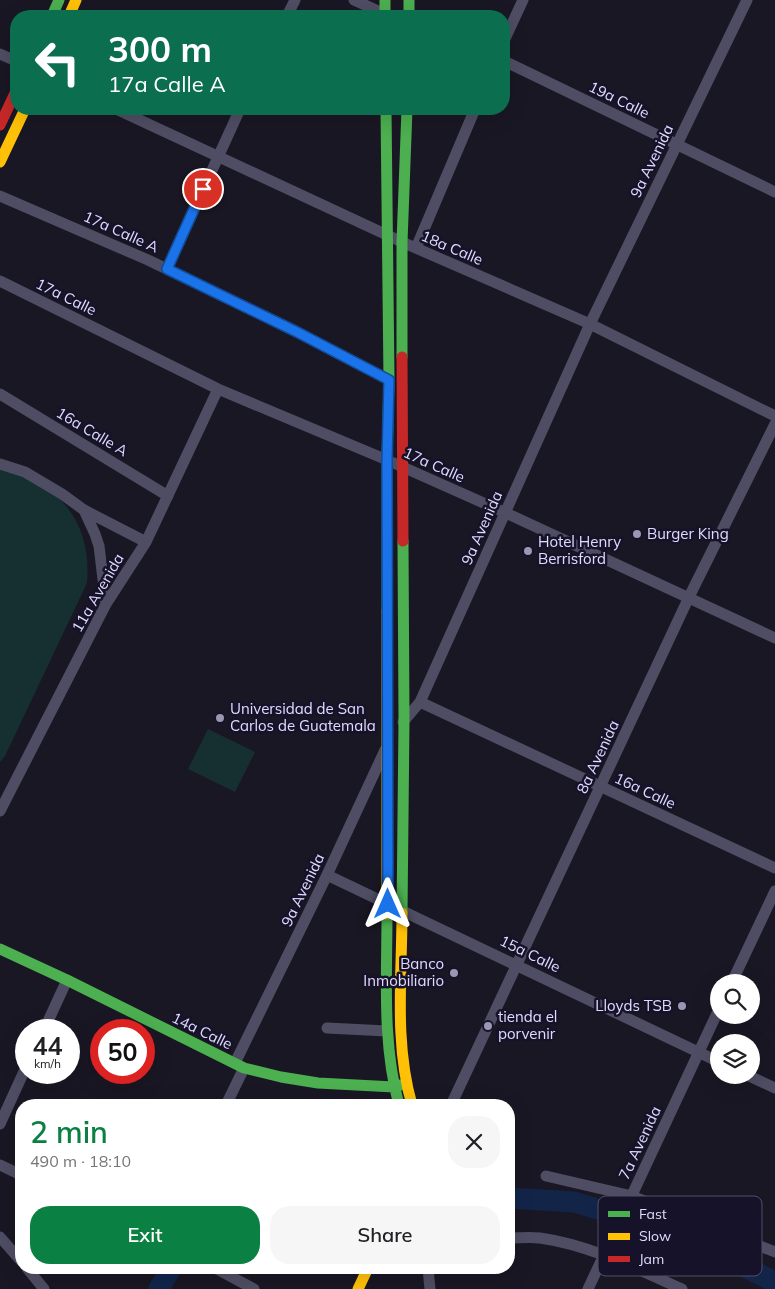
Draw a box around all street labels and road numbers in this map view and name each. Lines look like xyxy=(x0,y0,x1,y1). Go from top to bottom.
street label: 19a Calle xyxy=(586,77,653,122)
street label: 9a Avenida xyxy=(626,121,677,200)
street label: 17a Calle A xyxy=(81,207,162,257)
street label: 18a Calle xyxy=(418,226,486,269)
street label: 17a Calle xyxy=(33,274,100,319)
street label: 16a Calle A xyxy=(53,403,132,460)
street label: 17a Calle xyxy=(401,443,468,486)
street label: 9a Avenida xyxy=(457,488,506,568)
street label: 11a Avenida xyxy=(67,550,128,636)
street label: 8a Avenida xyxy=(572,717,623,797)
street label: 16a Calle xyxy=(612,768,679,813)
street label: 9a Avenida xyxy=(277,850,328,929)
street label: 15a Calle xyxy=(497,931,564,976)
street label: 14a Calle xyxy=(169,1008,236,1053)
street label: 7a Avenida xyxy=(614,1103,665,1183)

